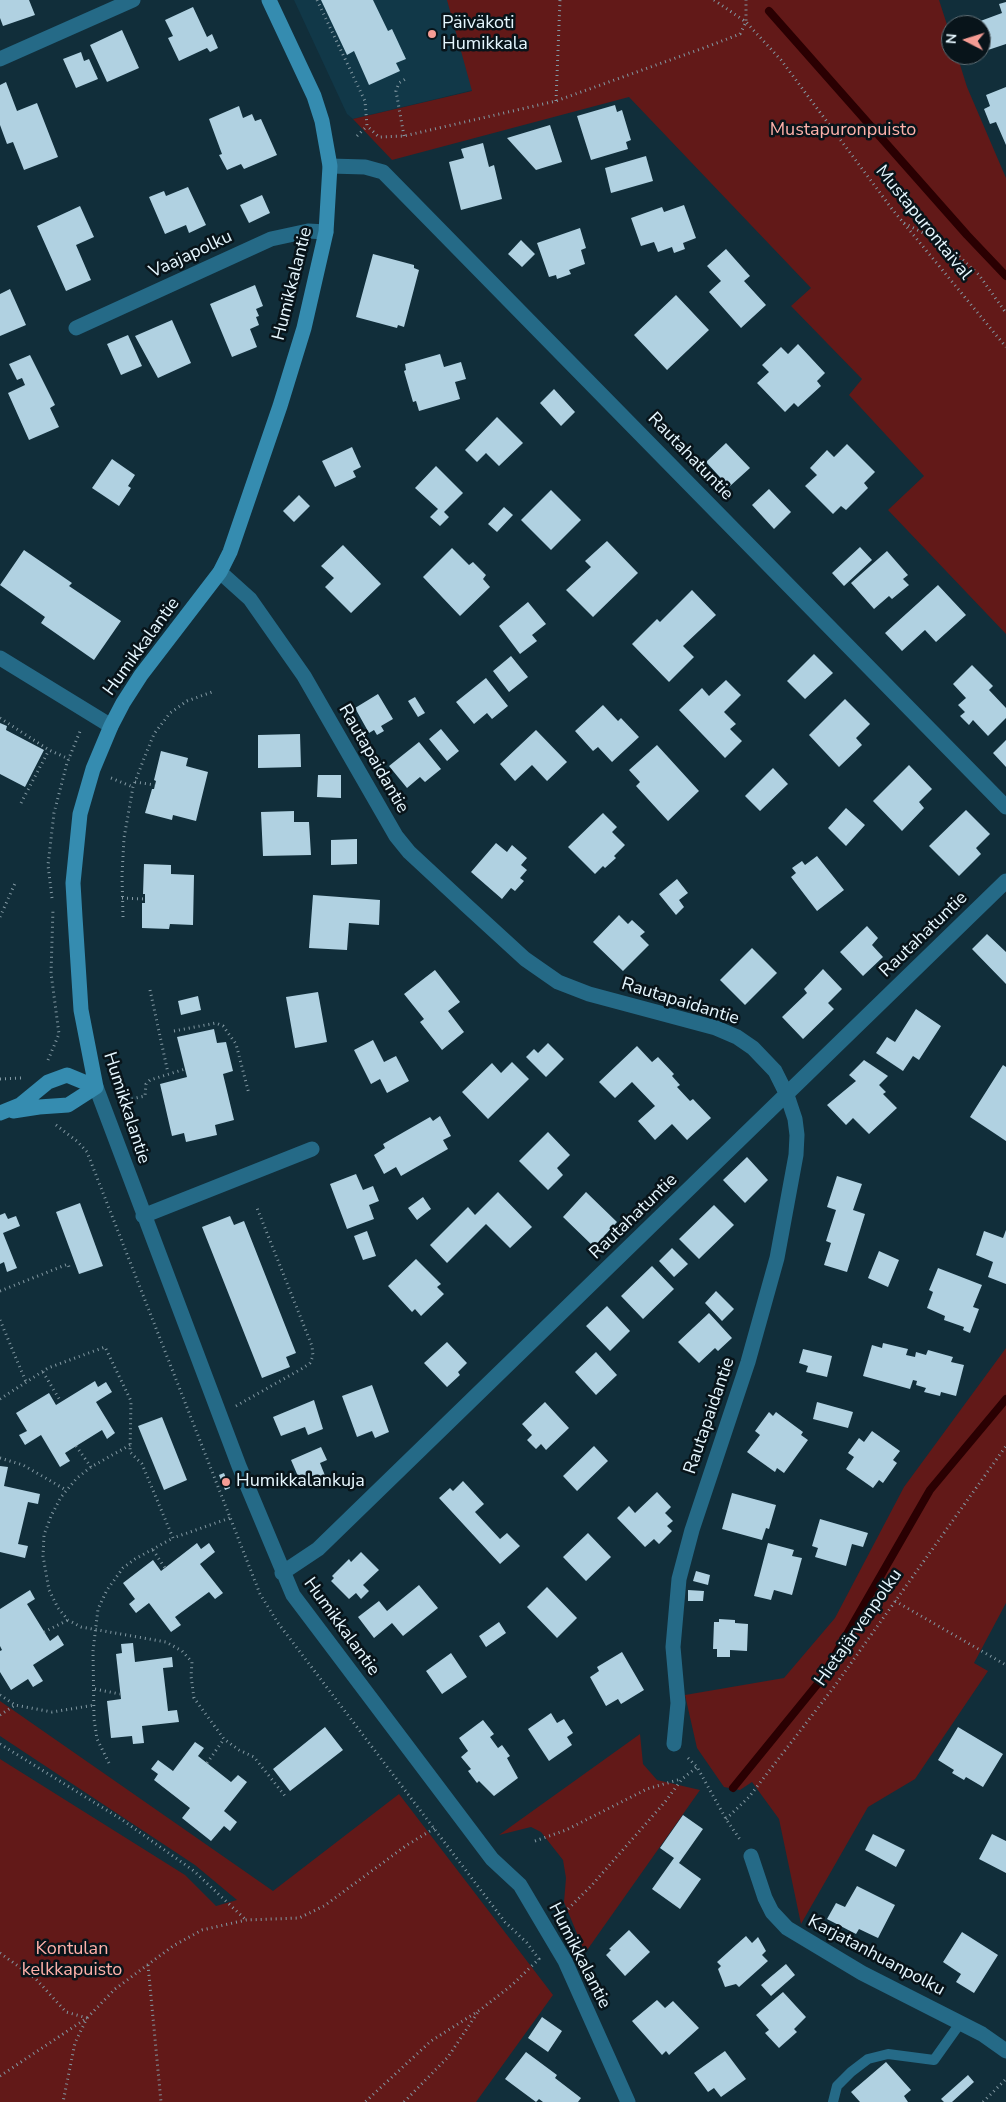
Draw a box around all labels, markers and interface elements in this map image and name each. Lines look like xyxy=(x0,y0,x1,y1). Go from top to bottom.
place label: Päiväkoti Humikkala xyxy=(442,13,528,56)
north arrow xyxy=(941,15,991,65)
marker: Päiväkoti Humikkala xyxy=(426,28,438,40)
text: N xyxy=(942,33,961,45)
park label: Mustapuronpuisto xyxy=(770,120,916,142)
street label: Mustapurontaival xyxy=(870,161,976,285)
street label: Humikkalantie xyxy=(268,225,318,343)
street label: Vaajapolku xyxy=(146,226,236,284)
street label: Rautahatuntie xyxy=(643,409,737,505)
street label: Humikkalantie xyxy=(99,594,185,700)
street label: Rautapaidantie xyxy=(333,701,413,817)
street label: Rautahatuntie xyxy=(876,888,972,982)
street label: Rautapaidantie xyxy=(619,974,741,1030)
street label: Humikkalantie xyxy=(98,1050,154,1166)
street label: Rautahatuntie xyxy=(586,1170,682,1264)
street label: Rautapaidantie xyxy=(680,1355,740,1477)
place label: Humikkalankuja xyxy=(236,1471,365,1493)
marker: Humikkalankuja xyxy=(220,1476,232,1488)
street label: Hietajärvenpolku xyxy=(811,1565,907,1691)
street label: Humikkalantie xyxy=(298,1574,384,1680)
street label: Humikkalantie xyxy=(543,1899,615,2013)
street label: Karjatanhuanpolku xyxy=(804,1911,948,2001)
park label: Kontulan kelkkapuisto xyxy=(22,1939,122,1982)

